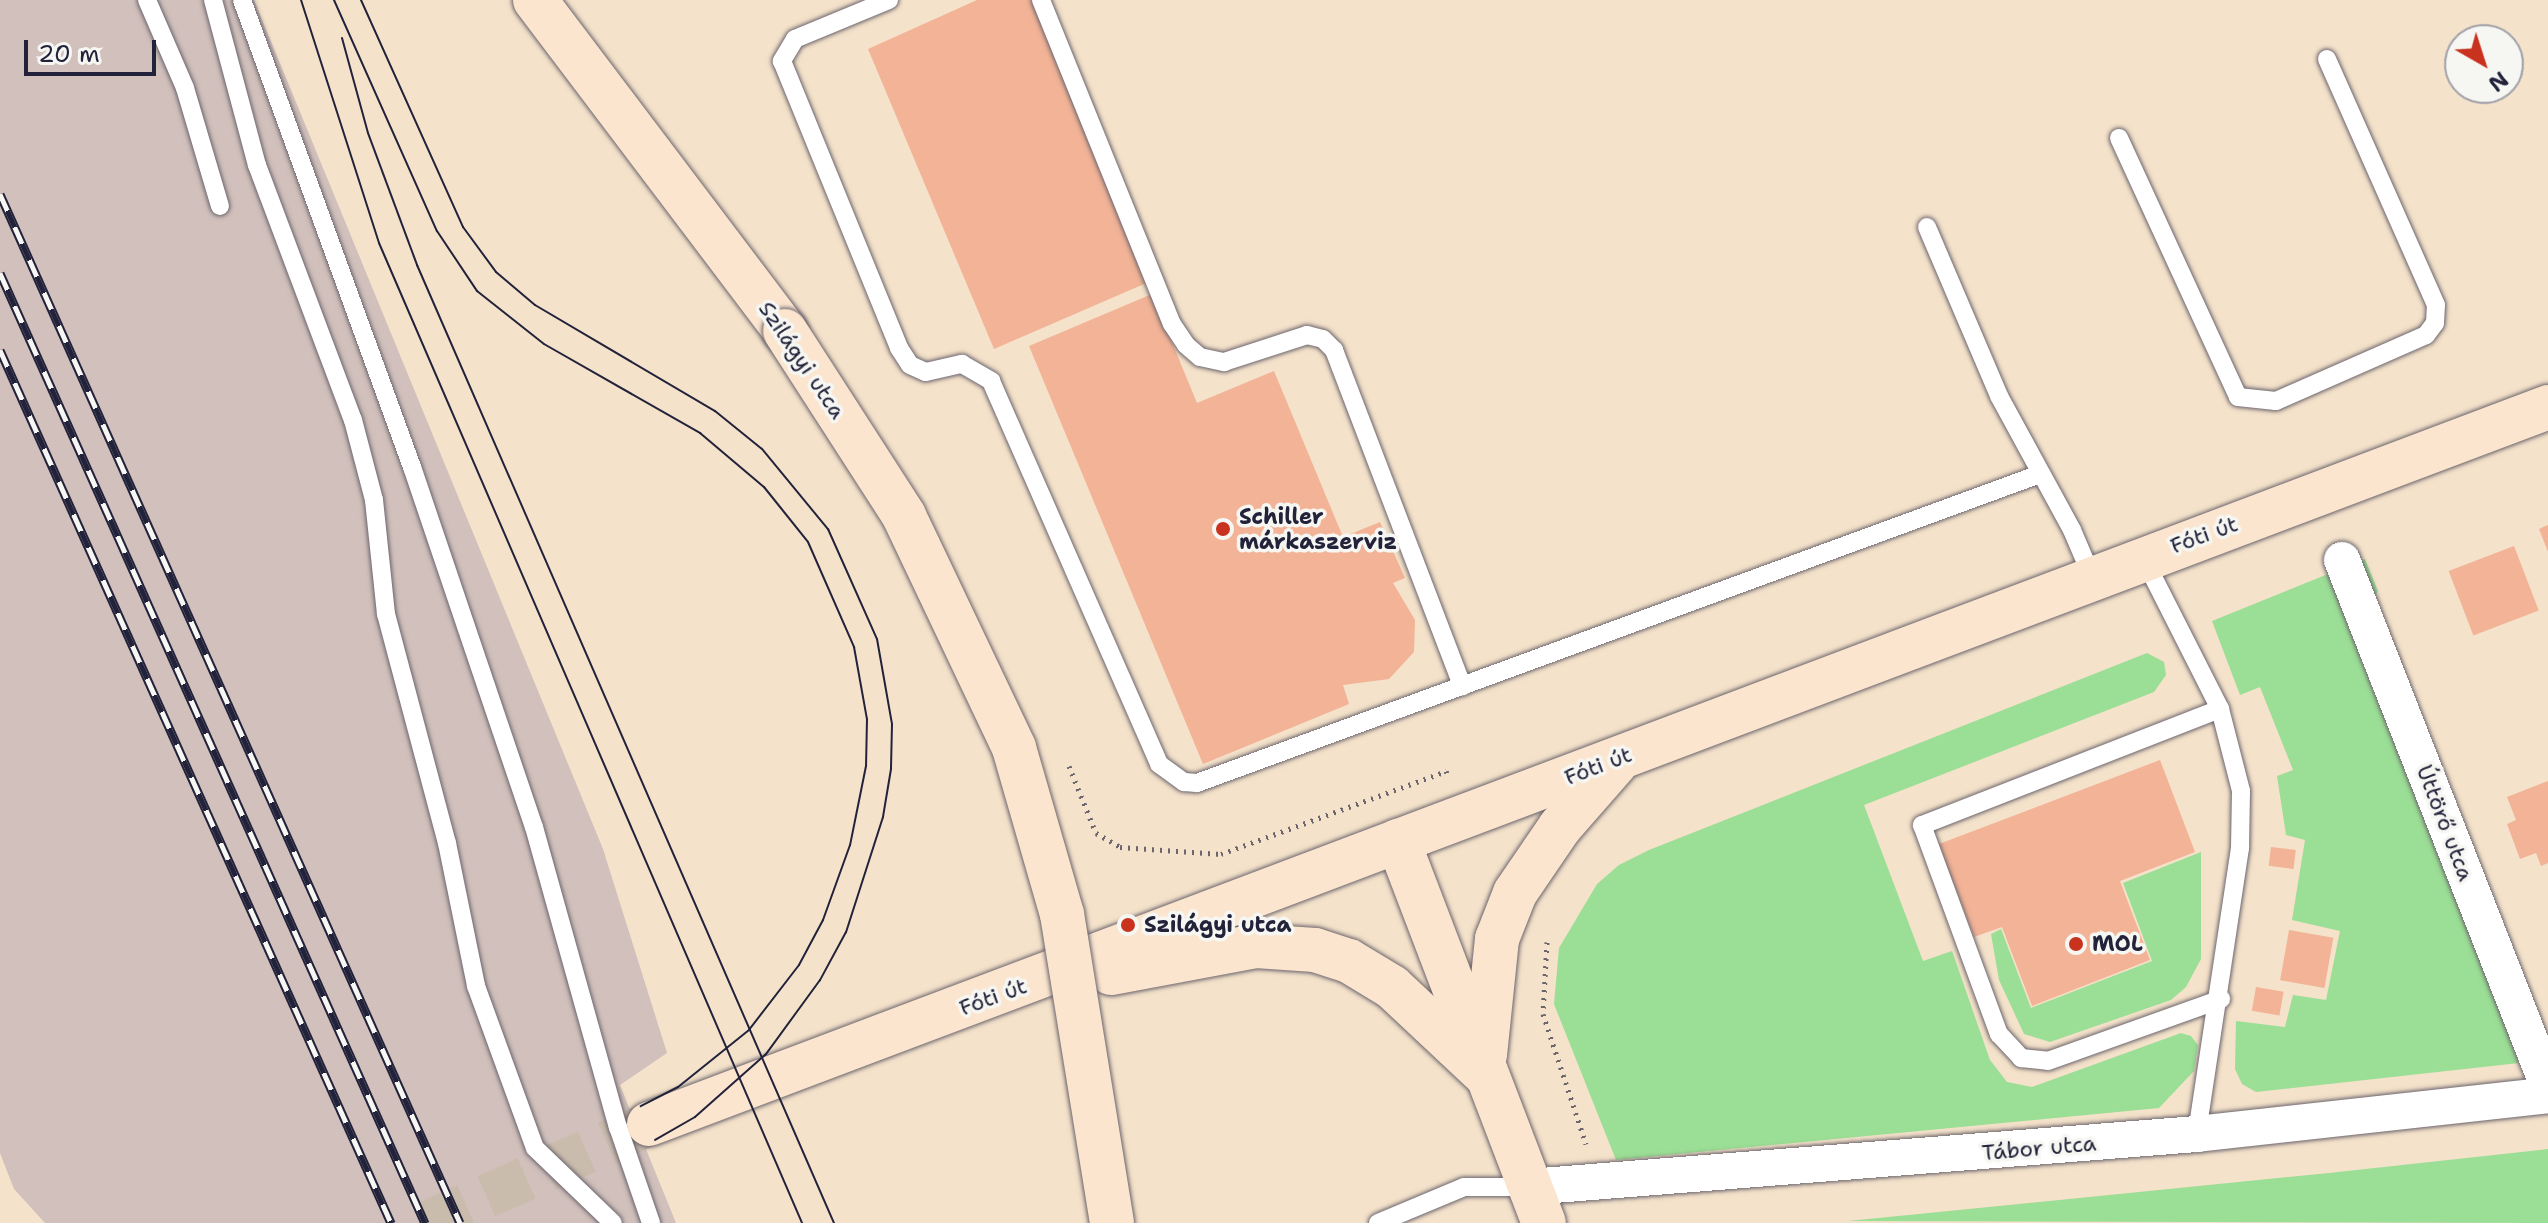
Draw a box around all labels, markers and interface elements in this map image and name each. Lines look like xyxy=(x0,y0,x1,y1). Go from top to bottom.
scale bar xyxy=(28,24,160,74)
north arrow xyxy=(2444,24,2524,104)
text: 20 m xyxy=(38,38,100,70)
text: N xyxy=(2482,65,2514,98)
street label: Szilágyi utca xyxy=(753,296,851,424)
place label: Schiller márkaszerviz xyxy=(1239,503,1397,554)
street label: Fóti út xyxy=(2167,511,2241,559)
marker: Schiller márkaszerviz xyxy=(1214,520,1232,538)
street label: Fóti út xyxy=(1561,741,1635,791)
street label: Úttörő utca xyxy=(2411,761,2479,885)
place label: Szilágyi utca xyxy=(1144,912,1292,938)
marker: Szilágyi utca xyxy=(1119,916,1137,934)
place label: MOL xyxy=(2092,931,2143,957)
marker: MOL xyxy=(2067,935,2085,953)
street label: Fóti út xyxy=(956,973,1030,1021)
street label: Tábor utca xyxy=(1981,1130,2097,1166)

